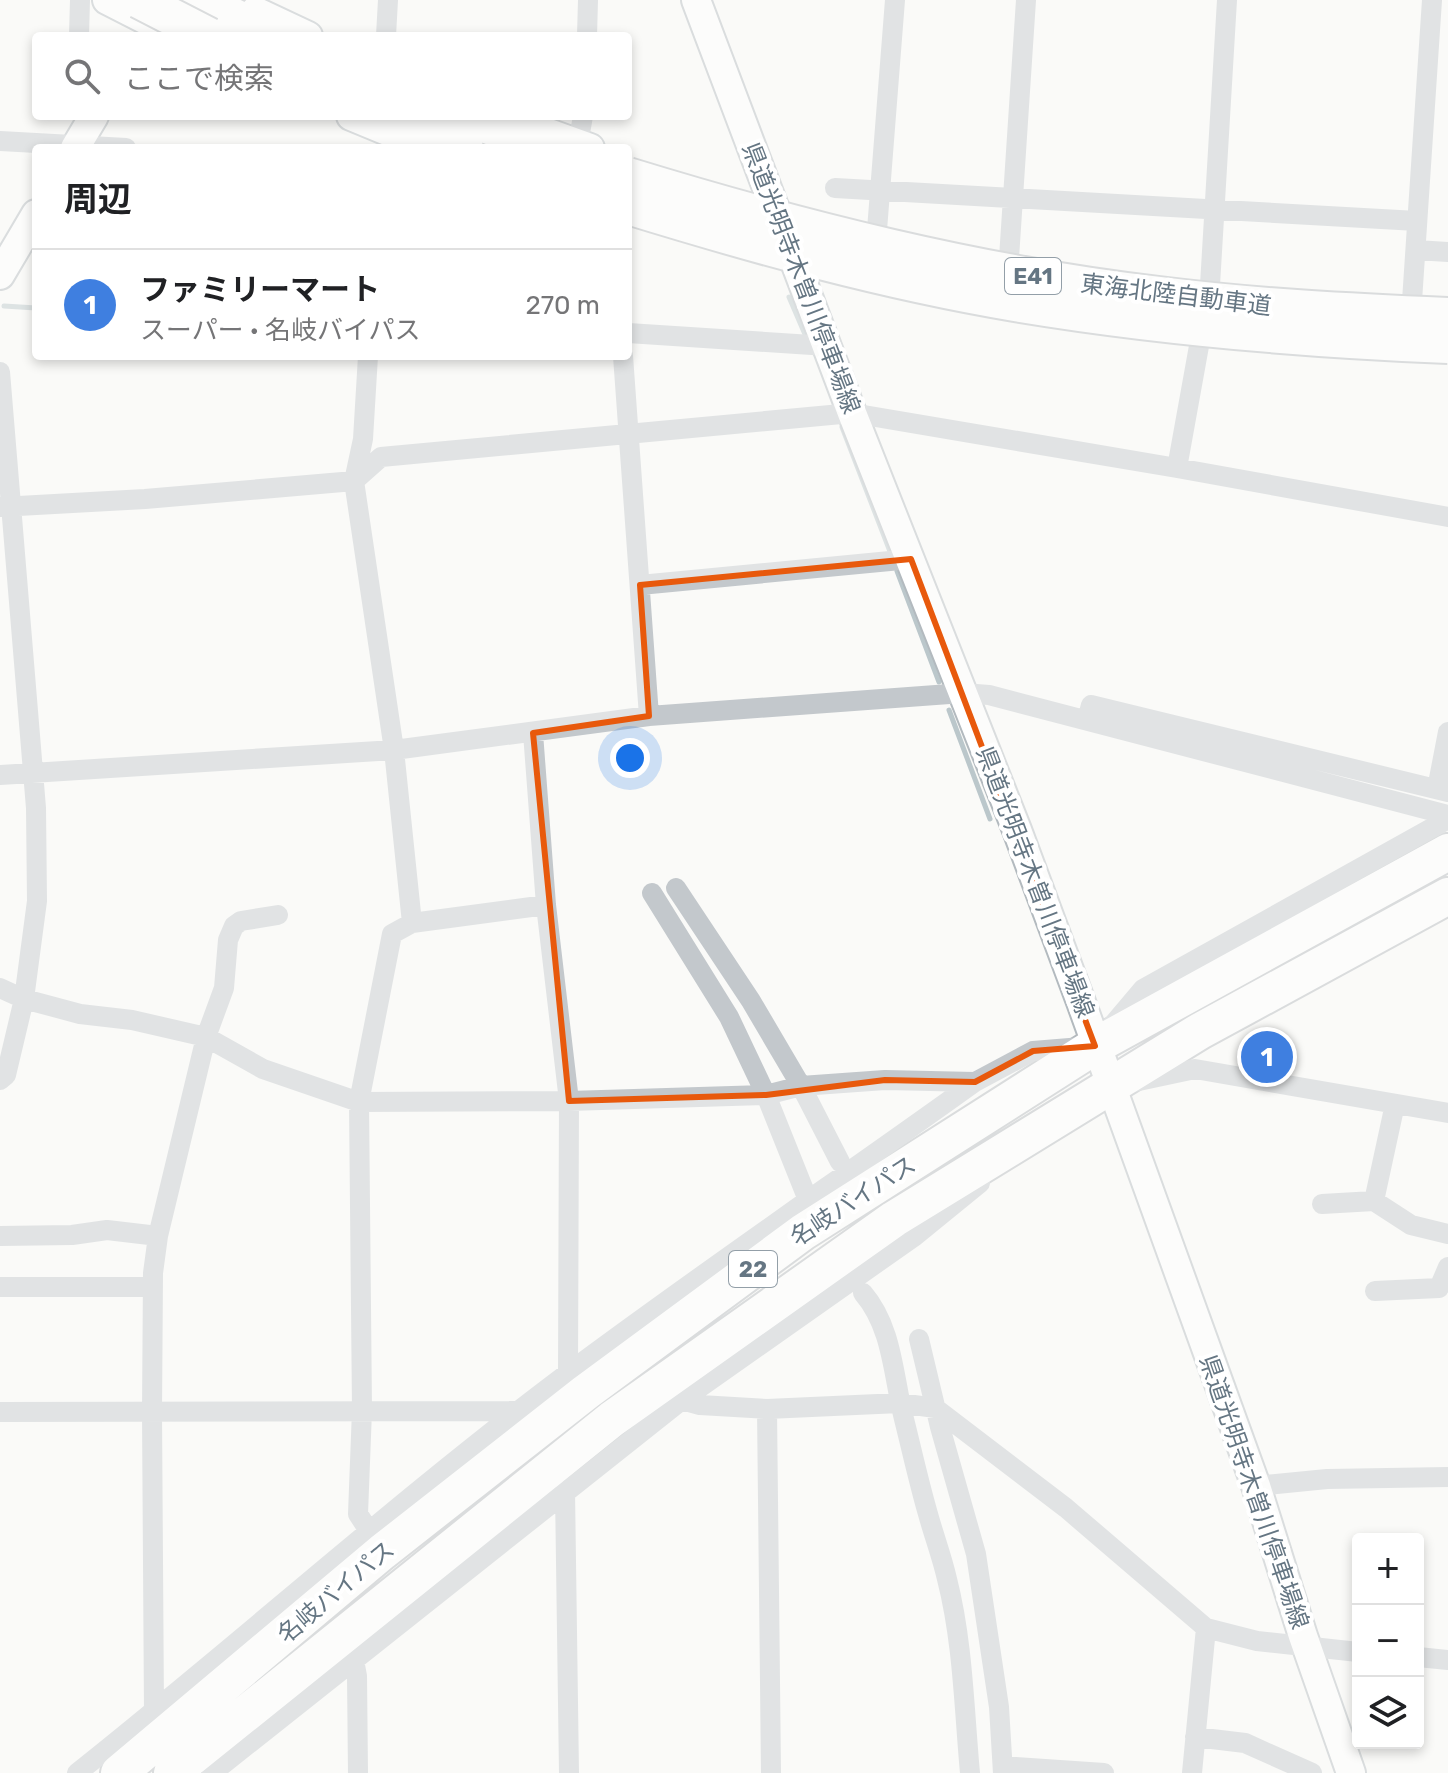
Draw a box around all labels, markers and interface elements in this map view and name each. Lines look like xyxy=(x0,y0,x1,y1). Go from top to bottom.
search box xyxy=(32,32,632,120)
icon: search xyxy=(60,54,104,98)
text: ここで検索 xyxy=(124,61,274,97)
street label: 県道光明寺木曽川停車場線 xyxy=(736,139,866,417)
text: 周辺 xyxy=(64,179,132,220)
road number: E41 xyxy=(1005,258,1061,294)
street label: 東海北陸自動車道 xyxy=(1079,269,1273,321)
text: ファミリーマート xyxy=(140,272,380,308)
text: 1 xyxy=(84,290,96,321)
text: 270 m xyxy=(525,290,600,321)
text: スーパー · 名岐バイパス xyxy=(140,315,421,346)
your location xyxy=(610,738,650,778)
street label: 県道光明寺木曽川停車場線 xyxy=(970,743,1100,1021)
pin: 1 xyxy=(1241,1027,1293,1087)
street label: 名岐バイパス xyxy=(785,1150,921,1252)
road number: 22 xyxy=(729,1251,777,1287)
street label: 県道光明寺木曽川停車場線 xyxy=(1194,1351,1314,1633)
map controls xyxy=(1352,1533,1424,1749)
button: + xyxy=(1352,1533,1424,1605)
street label: 名岐バイパス xyxy=(272,1535,400,1649)
button: − xyxy=(1352,1605,1424,1677)
button: layers xyxy=(1352,1677,1424,1749)

